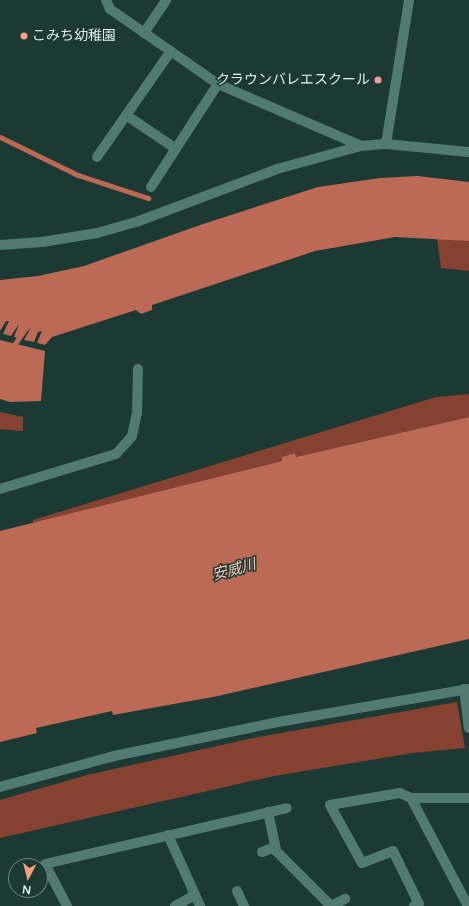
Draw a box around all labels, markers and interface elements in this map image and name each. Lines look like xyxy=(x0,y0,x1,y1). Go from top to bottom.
place label: こみち幼稚園 xyxy=(32,28,116,44)
marker: こみち幼稚園 xyxy=(19,31,29,41)
place label: クラウンバレエスクール xyxy=(216,72,370,88)
marker: クラウンバレエスクール xyxy=(373,75,383,85)
water label: 安威川 xyxy=(210,555,258,585)
north arrow xyxy=(8,858,48,898)
text: N xyxy=(21,882,32,896)

